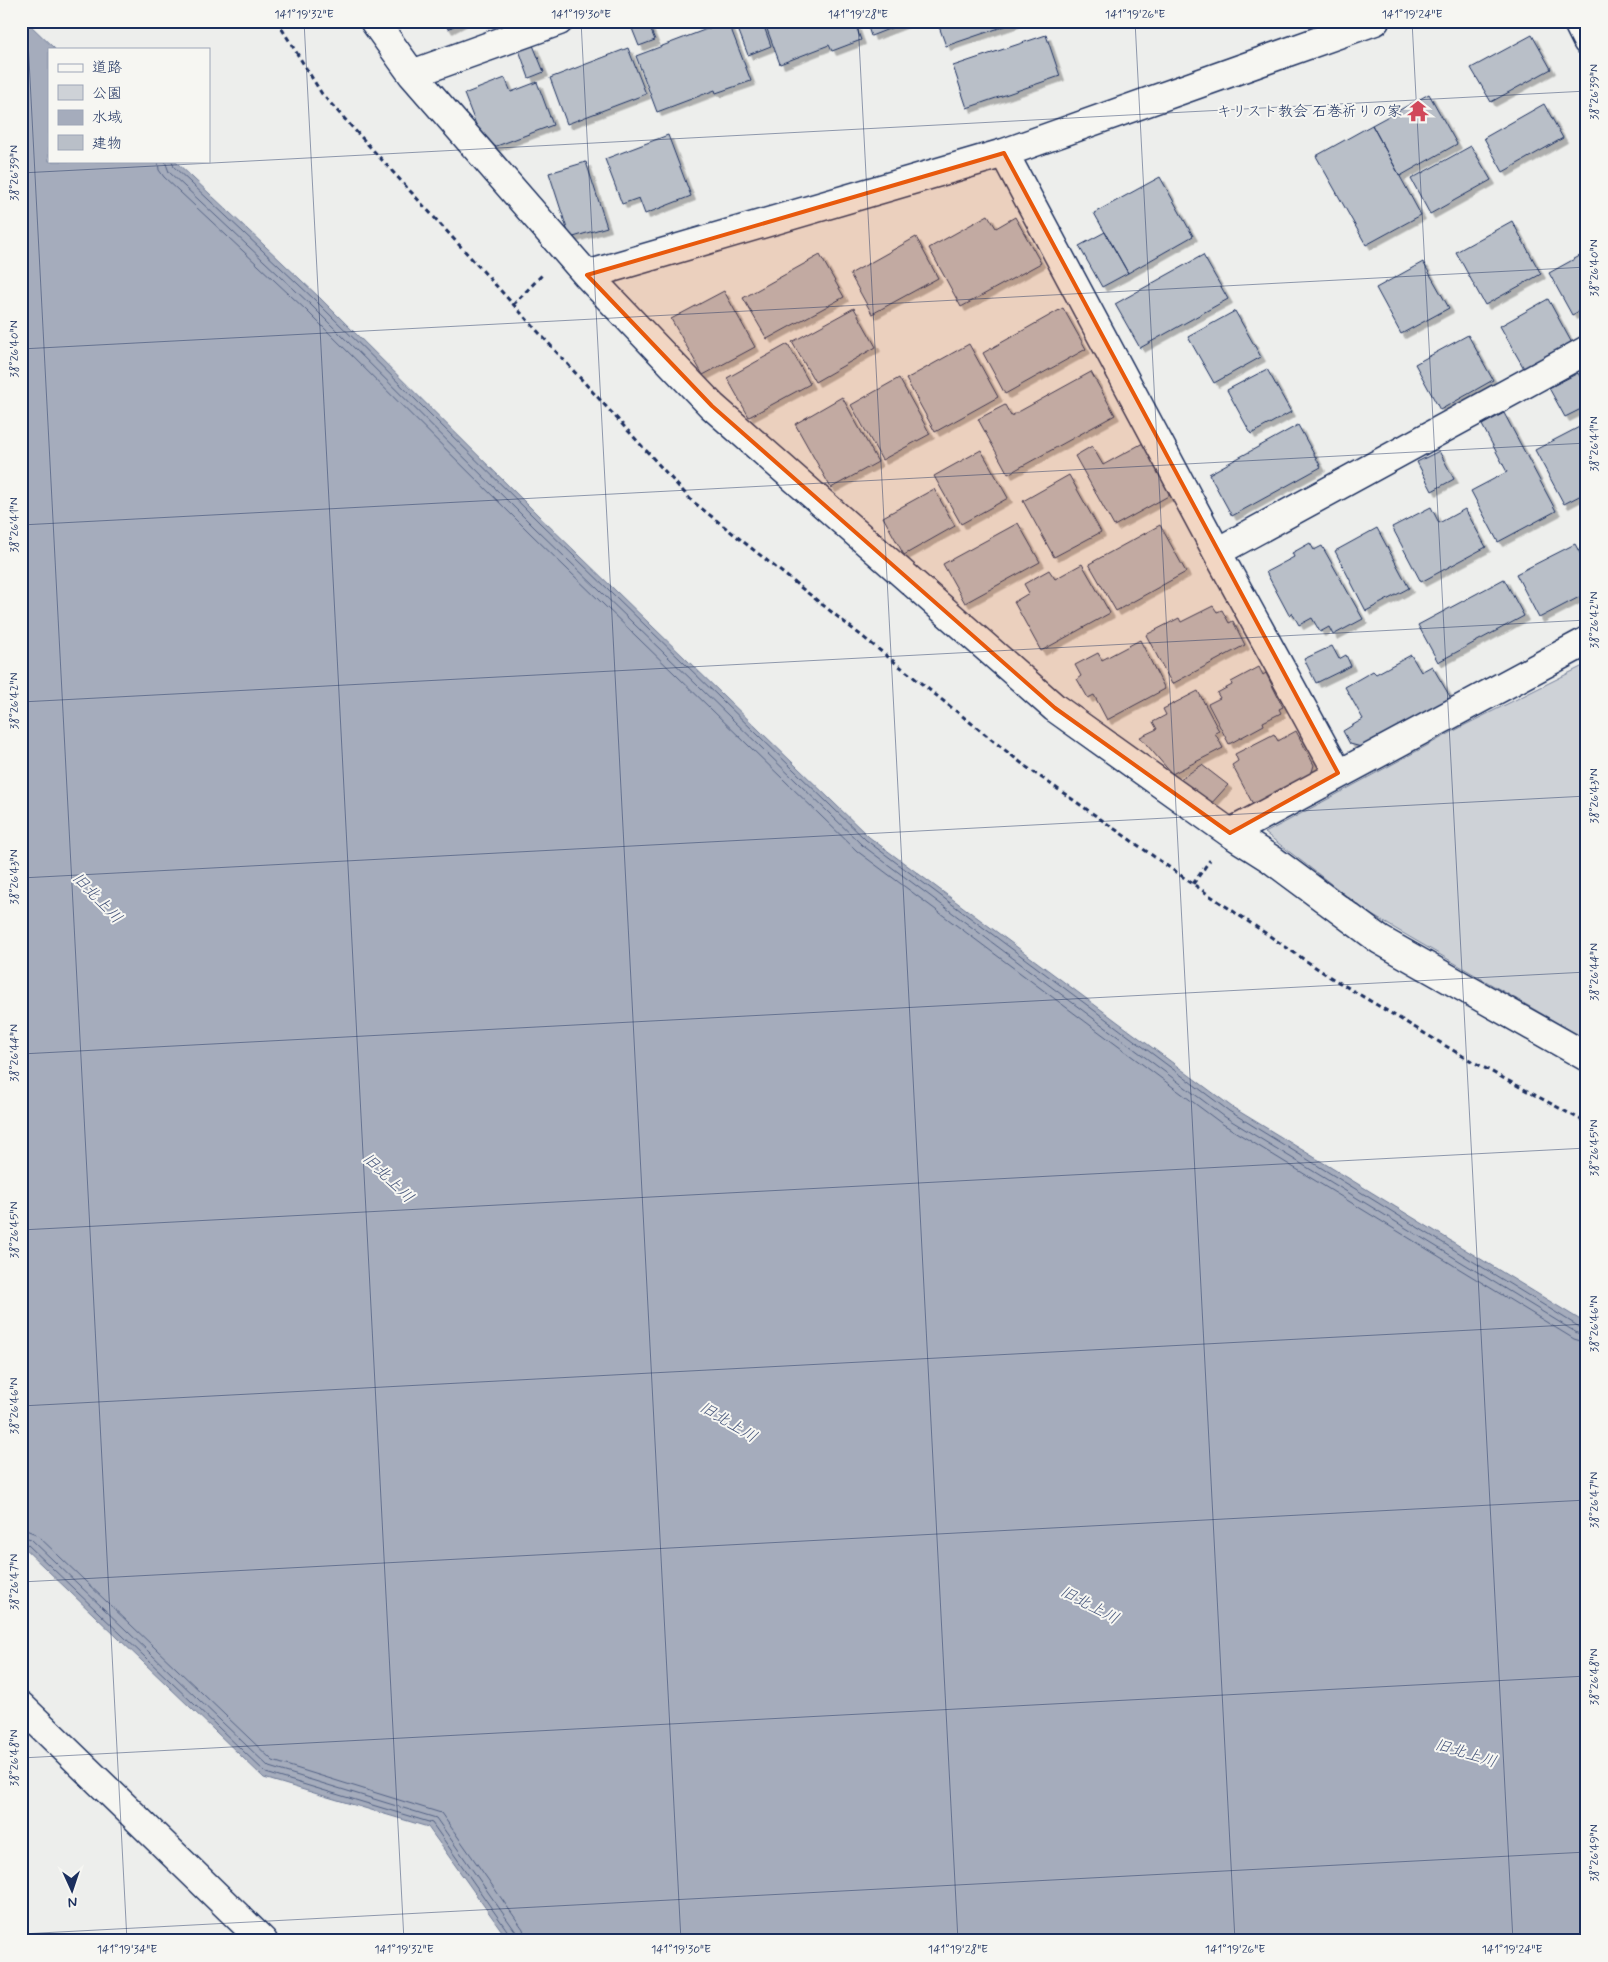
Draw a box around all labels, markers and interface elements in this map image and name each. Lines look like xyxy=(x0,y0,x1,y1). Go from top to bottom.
text: 141°19'32"E xyxy=(274,7,334,23)
text: 141°19'30"E xyxy=(551,7,611,23)
text: 141°19'28"E xyxy=(828,7,888,23)
text: 141°19'26"E xyxy=(1105,7,1165,23)
text: 141°19'24"E xyxy=(1382,7,1442,23)
legend xyxy=(48,48,210,162)
text: 道路 xyxy=(92,58,122,78)
text: 38°26'39"N xyxy=(1587,64,1603,120)
text: 公園 xyxy=(92,84,122,104)
temple icon: キリスト教会 石巻祈りの家 xyxy=(1405,98,1431,124)
place label: キリスト教会 石巻祈りの家 xyxy=(1217,102,1402,122)
text: 水域 xyxy=(92,108,122,128)
text: 建物 xyxy=(92,134,122,154)
text: 38°26'39"N xyxy=(7,145,23,201)
text: 38°26'40"N xyxy=(1587,239,1603,297)
text: 38°26'40"N xyxy=(7,320,23,378)
text: 38°26'41"N xyxy=(1587,416,1603,472)
text: 38°26'41"N xyxy=(7,497,23,553)
text: 38°26'42"N xyxy=(1587,592,1603,648)
text: 38°26'42"N xyxy=(7,673,23,729)
text: 38°26'43"N xyxy=(1587,768,1603,824)
text: 38°26'43"N xyxy=(7,849,23,905)
water label: 旧北上川 xyxy=(67,868,127,928)
text: 38°26'44"N xyxy=(1587,943,1603,1001)
text: 38°26'44"N xyxy=(7,1024,23,1082)
text: 38°26'45"N xyxy=(1587,1120,1603,1176)
water label: 旧北上川 xyxy=(358,1148,418,1208)
text: 38°26'45"N xyxy=(7,1202,23,1258)
text: 38°26'46"N xyxy=(1587,1295,1603,1353)
text: 38°26'46"N xyxy=(7,1377,23,1435)
water label: 旧北上川 xyxy=(695,1397,761,1448)
text: 38°26'47"N xyxy=(1587,1472,1603,1528)
text: 38°26'47"N xyxy=(7,1554,23,1610)
water label: 旧北上川 xyxy=(1056,1581,1122,1630)
text: 38°26'48"N xyxy=(1587,1648,1603,1706)
text: 38°26'48"N xyxy=(7,1729,23,1787)
water label: 旧北上川 xyxy=(1432,1734,1499,1773)
text: 38°26'49"N xyxy=(1587,1824,1603,1882)
north arrow xyxy=(48,1864,98,1914)
text: N xyxy=(67,1893,78,1911)
text: 141°19'34"E xyxy=(97,1942,157,1958)
text: 141°19'32"E xyxy=(374,1942,434,1958)
text: 141°19'30"E xyxy=(651,1942,711,1958)
text: 141°19'28"E xyxy=(928,1942,988,1958)
text: 141°19'26"E xyxy=(1205,1942,1265,1958)
text: 141°19'24"E xyxy=(1482,1942,1542,1958)

